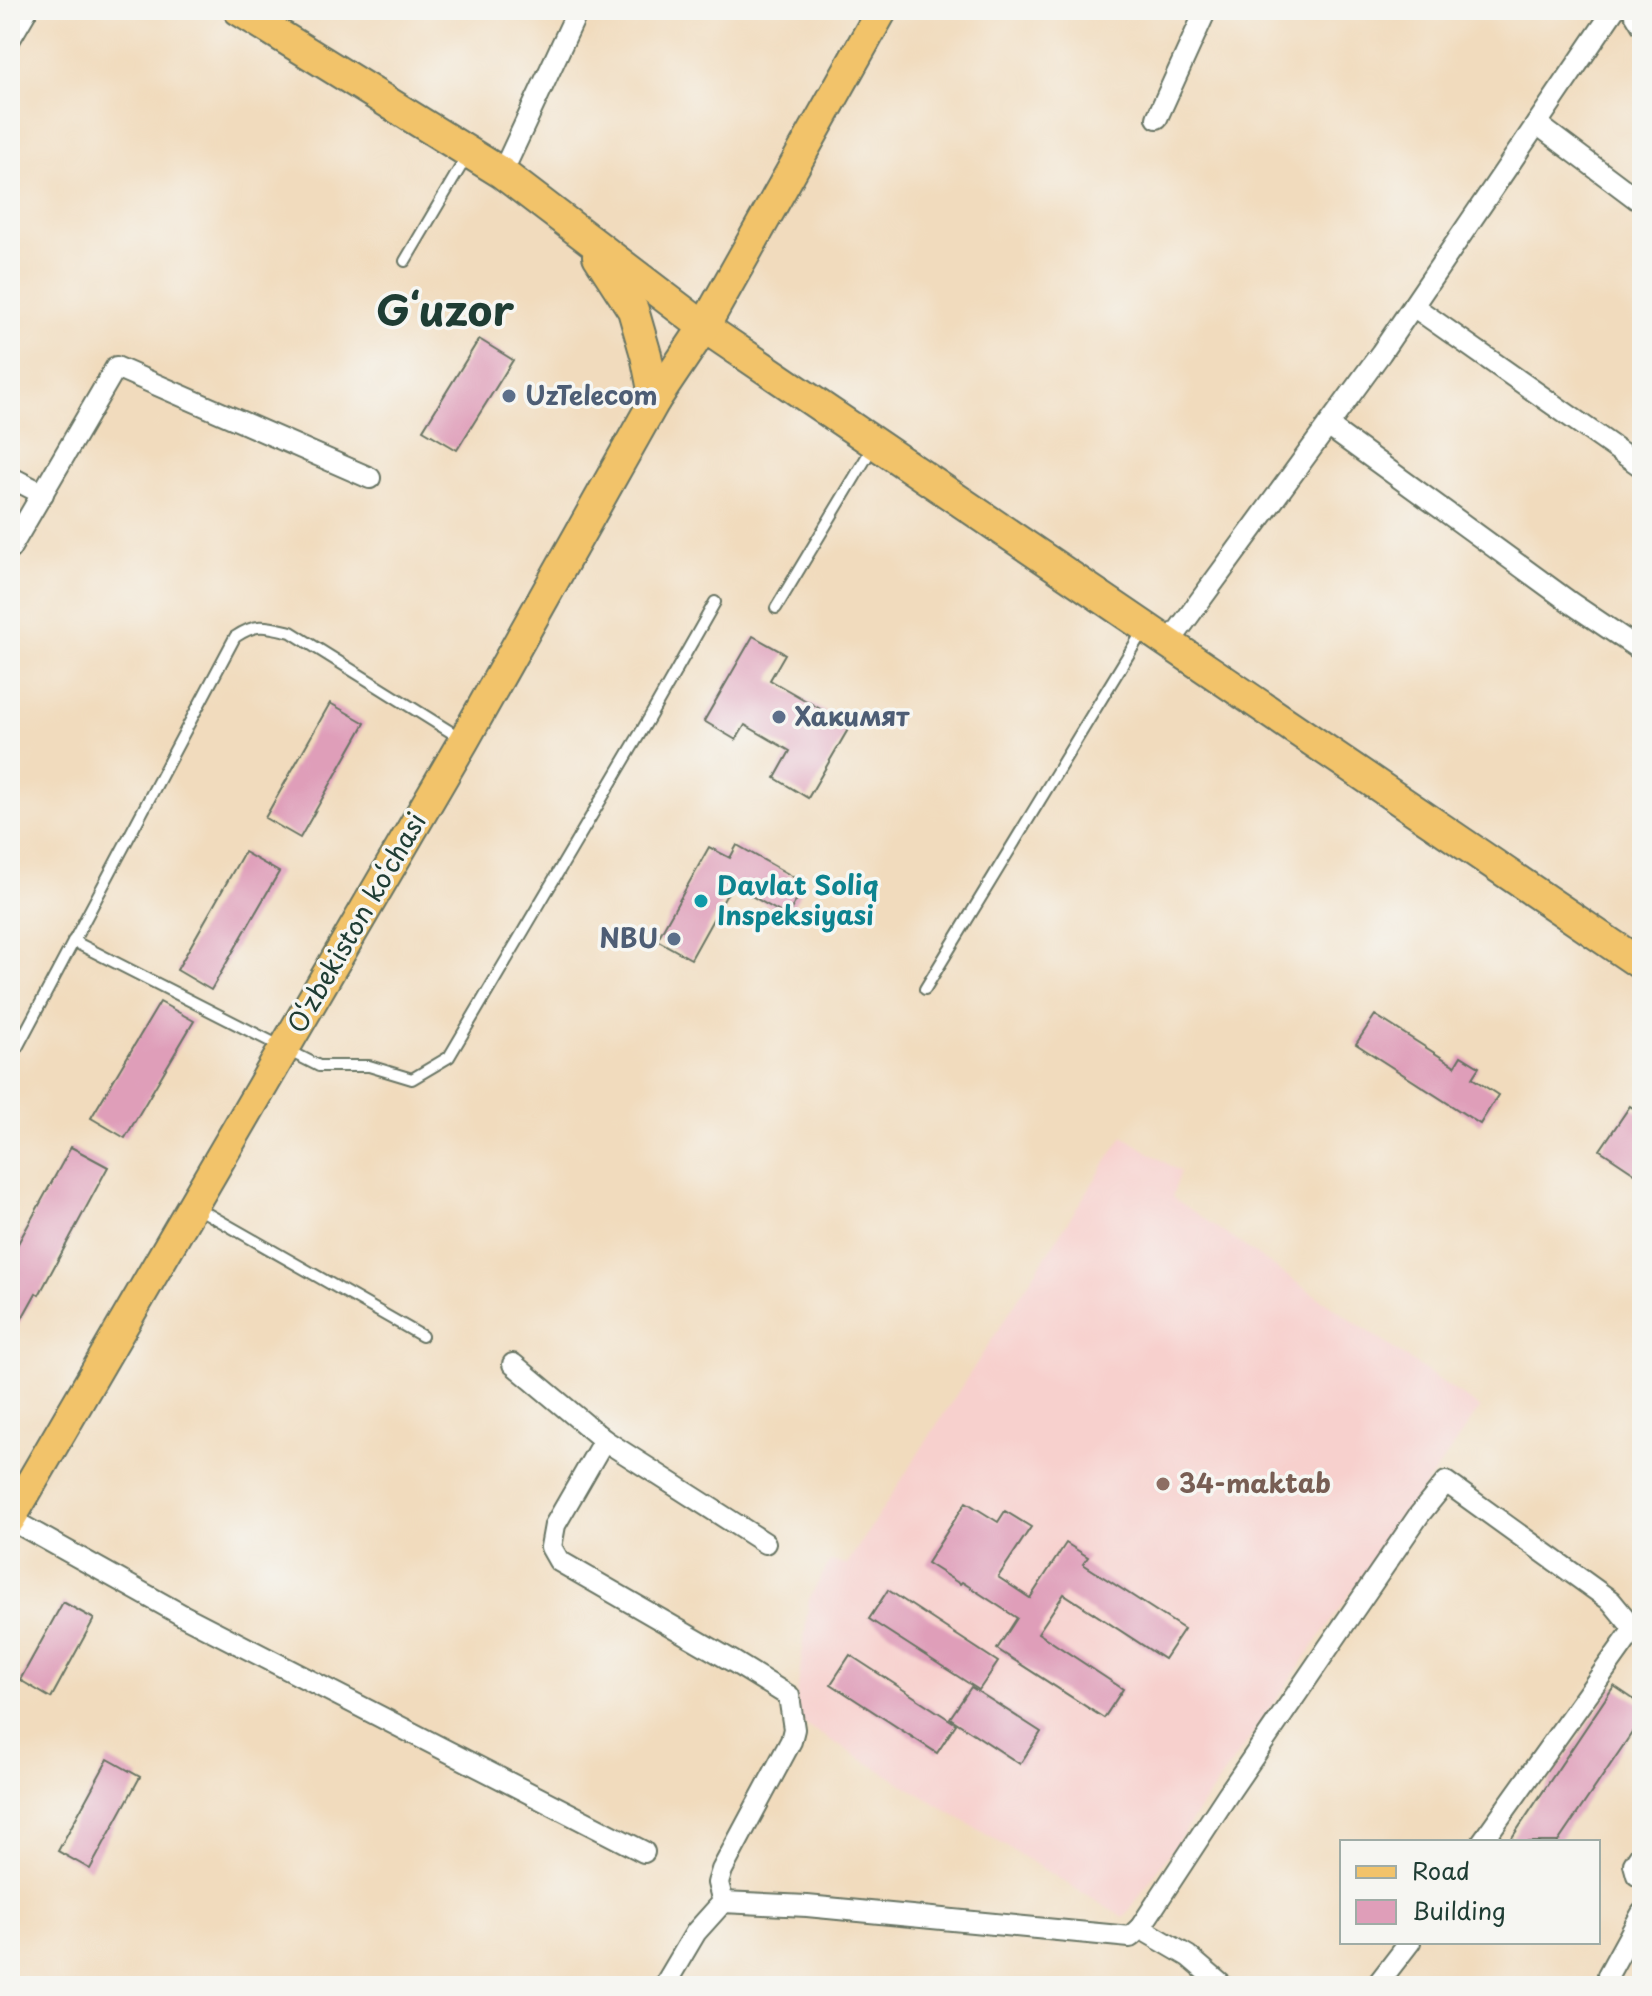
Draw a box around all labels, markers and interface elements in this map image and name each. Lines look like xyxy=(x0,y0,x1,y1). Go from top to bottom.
district label: Gʻuzor xyxy=(376,277,515,340)
place label: UzTelecom xyxy=(525,375,658,414)
marker: UzTelecom xyxy=(500,387,518,405)
place label: Хакимят xyxy=(795,696,910,735)
marker: Хакимят xyxy=(770,708,788,726)
street label: O‘zbekiston ko‘chasi xyxy=(277,805,435,1040)
place label: Davlat Soliq Inspeksiyasi xyxy=(717,865,879,934)
marker: Davlat Soliq Inspeksiyasi xyxy=(692,892,710,910)
place label: NBU xyxy=(599,918,658,957)
marker: NBU xyxy=(665,930,683,948)
place label: 34-maktab xyxy=(1179,1463,1331,1502)
marker: 34-maktab xyxy=(1154,1475,1172,1493)
legend xyxy=(1340,1840,1600,1944)
text: Road xyxy=(1412,1852,1470,1888)
text: Building xyxy=(1412,1892,1506,1928)

